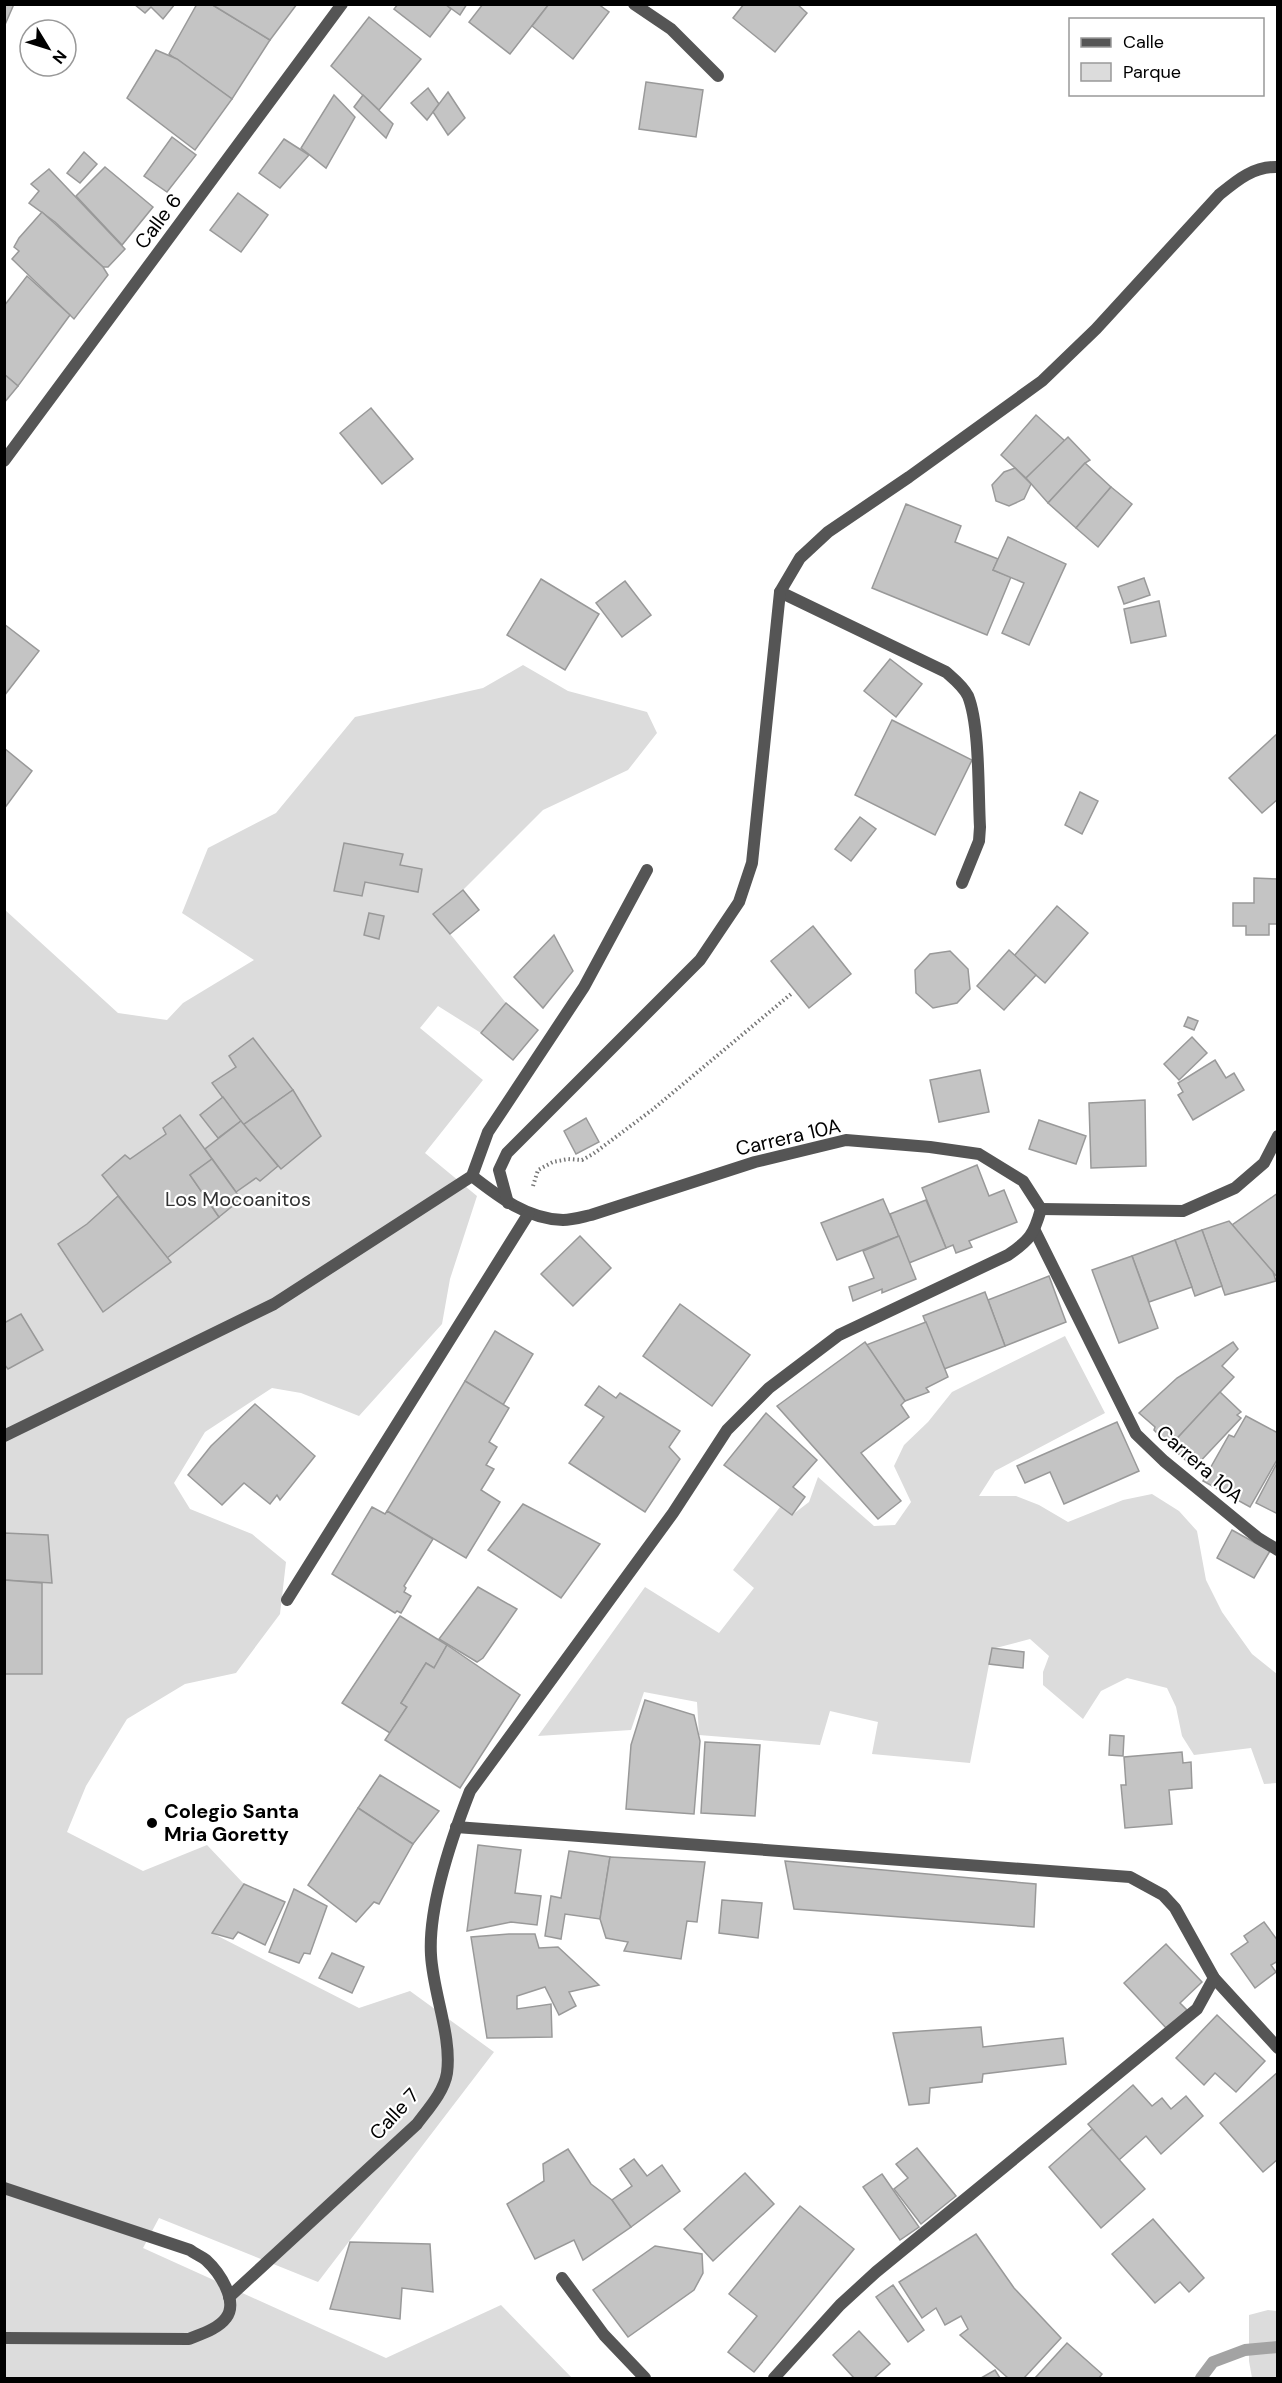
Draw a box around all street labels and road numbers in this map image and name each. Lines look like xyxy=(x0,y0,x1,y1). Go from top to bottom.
street label: Calle 6 xyxy=(129,188,187,254)
street label: Carrera 10A xyxy=(733,1112,843,1162)
street label: Carrera 10A xyxy=(1151,1419,1249,1509)
street label: Calle 7 xyxy=(364,2083,424,2145)

